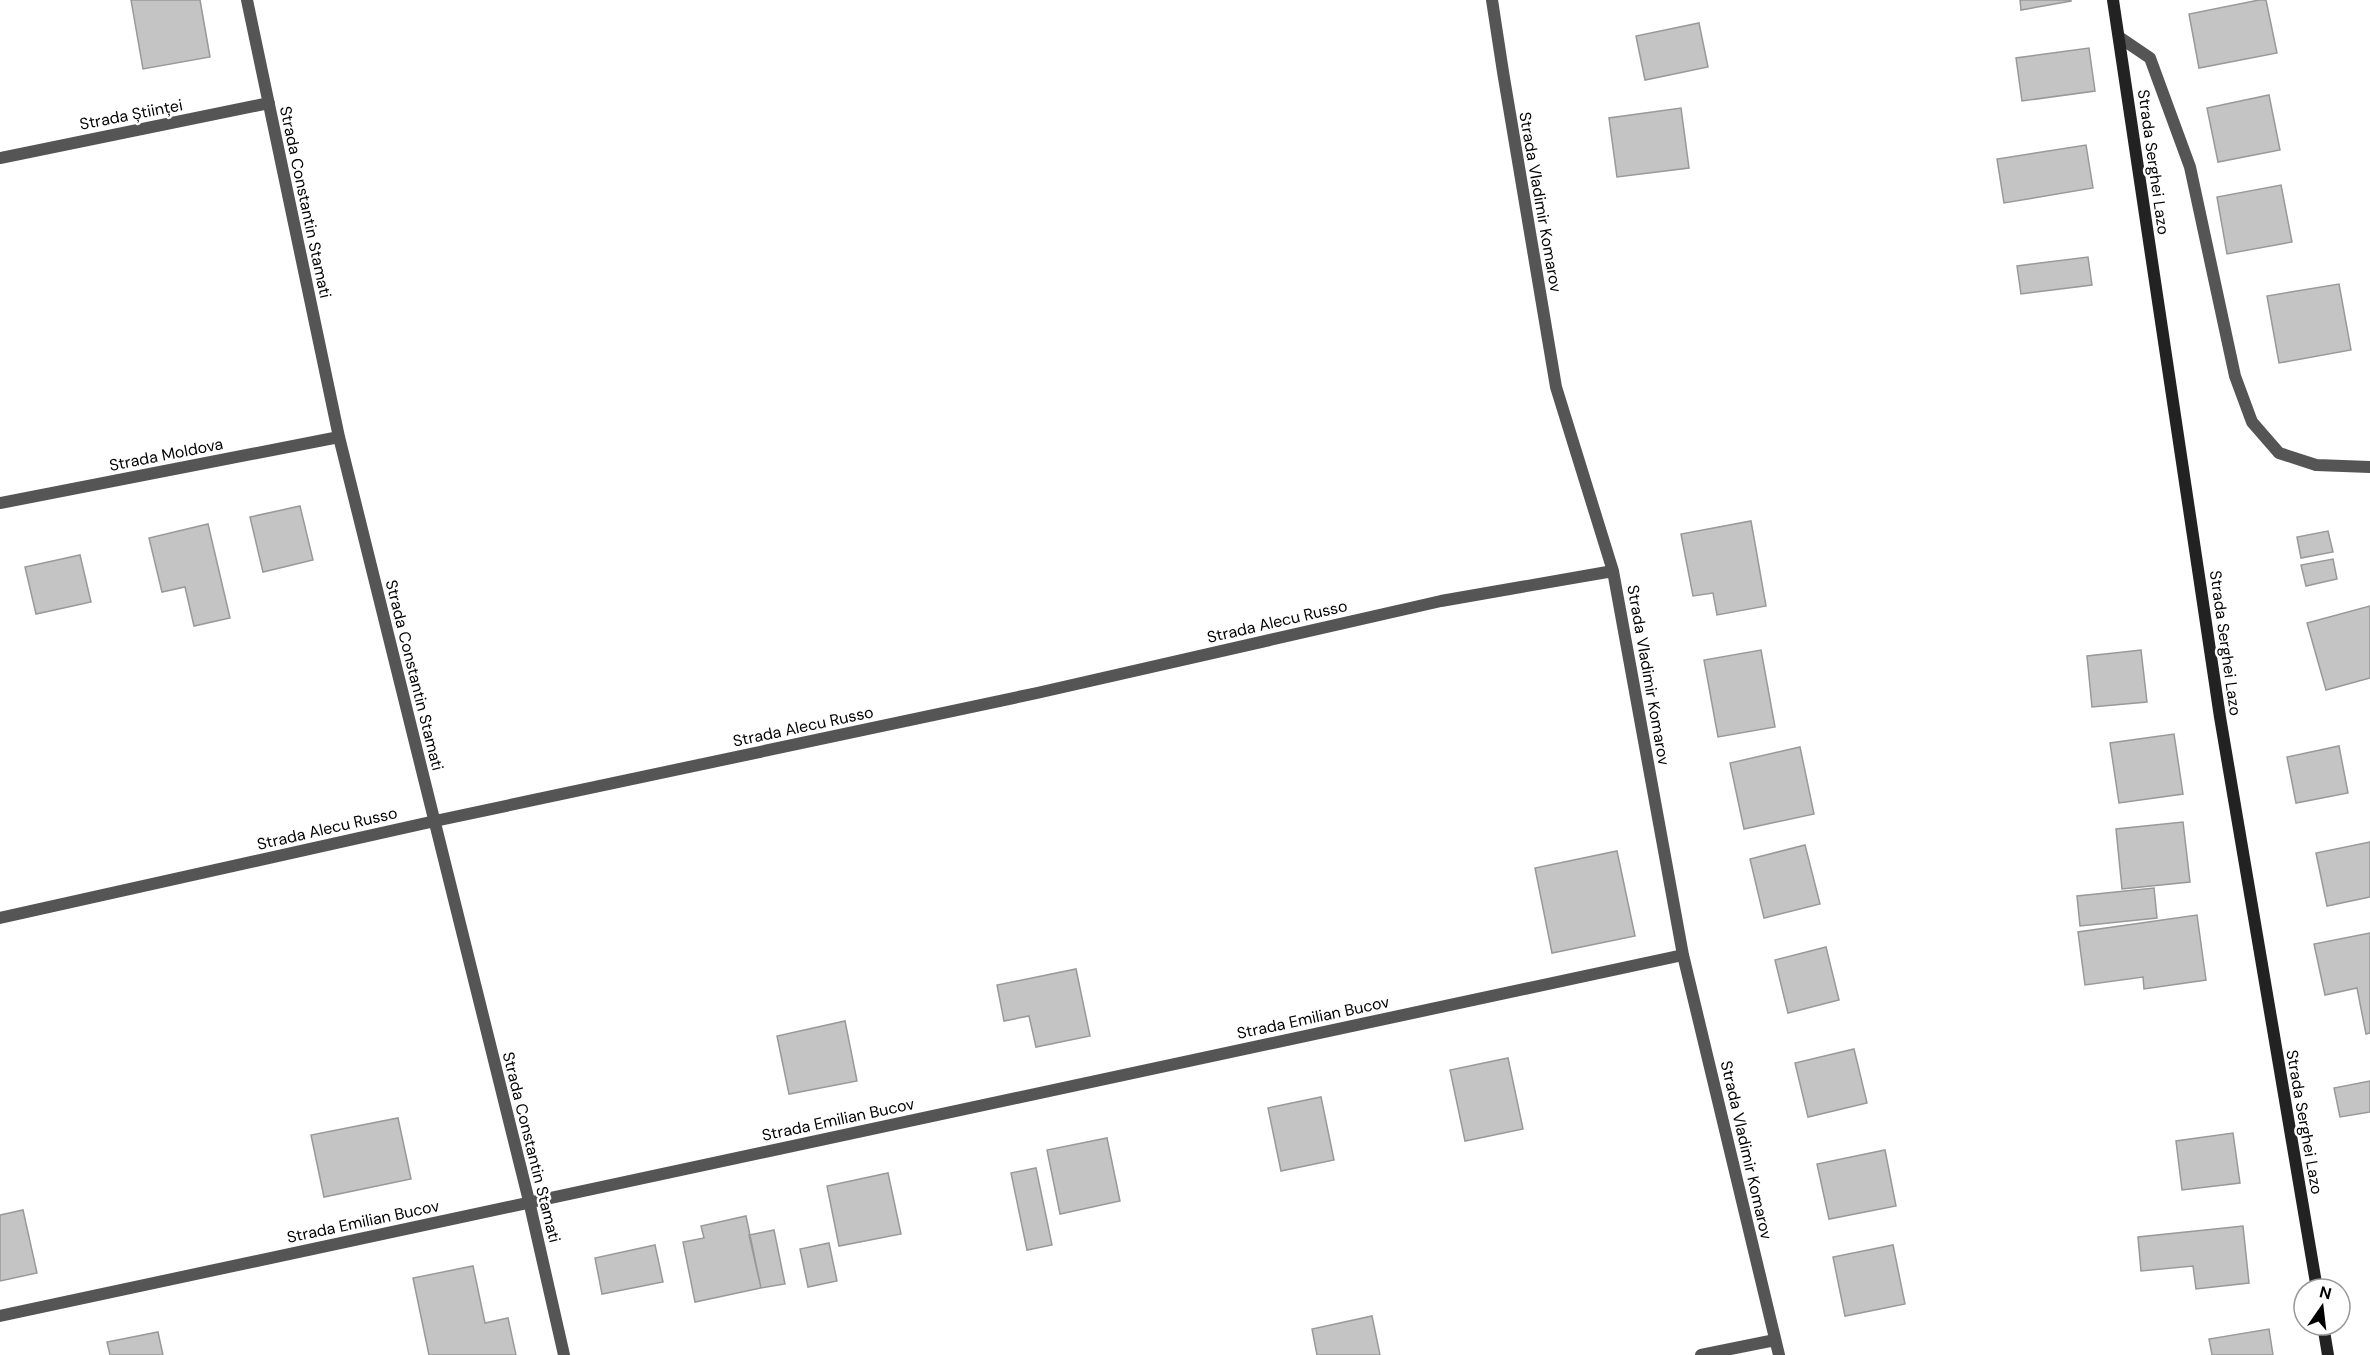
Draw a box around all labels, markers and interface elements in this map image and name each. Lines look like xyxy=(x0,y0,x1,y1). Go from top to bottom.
street label: Strada Serghei Lazo xyxy=(2133,88,2174,236)
street label: Strada Științei xyxy=(78,94,184,135)
street label: Strada Constantin Stamati xyxy=(275,104,336,300)
street label: Strada Vladimir Komarov xyxy=(1514,110,1567,294)
street label: Strada Moldova xyxy=(107,433,225,476)
street label: Strada Serghei Lazo xyxy=(2205,569,2246,717)
street label: Strada Constantin Stamati xyxy=(381,578,448,773)
street label: Strada Vladimir Komarov xyxy=(1622,583,1675,767)
street label: Strada Alecu Russo xyxy=(1205,595,1349,648)
street label: Strada Alecu Russo xyxy=(731,701,875,752)
street label: Strada Alecu Russo xyxy=(255,802,399,855)
street label: Strada Emilian Bucov xyxy=(1235,991,1392,1044)
street label: Strada Serghei Lazo xyxy=(2281,1048,2328,1196)
street label: Strada Constantin Stamati xyxy=(498,1050,565,1245)
street label: Strada Vladimir Komarov xyxy=(1716,1059,1777,1242)
street label: Strada Emilian Bucov xyxy=(760,1093,917,1146)
street label: Strada Emilian Bucov xyxy=(285,1195,442,1248)
north arrow xyxy=(2292,1277,2352,1337)
text: N xyxy=(2317,1281,2334,1305)

